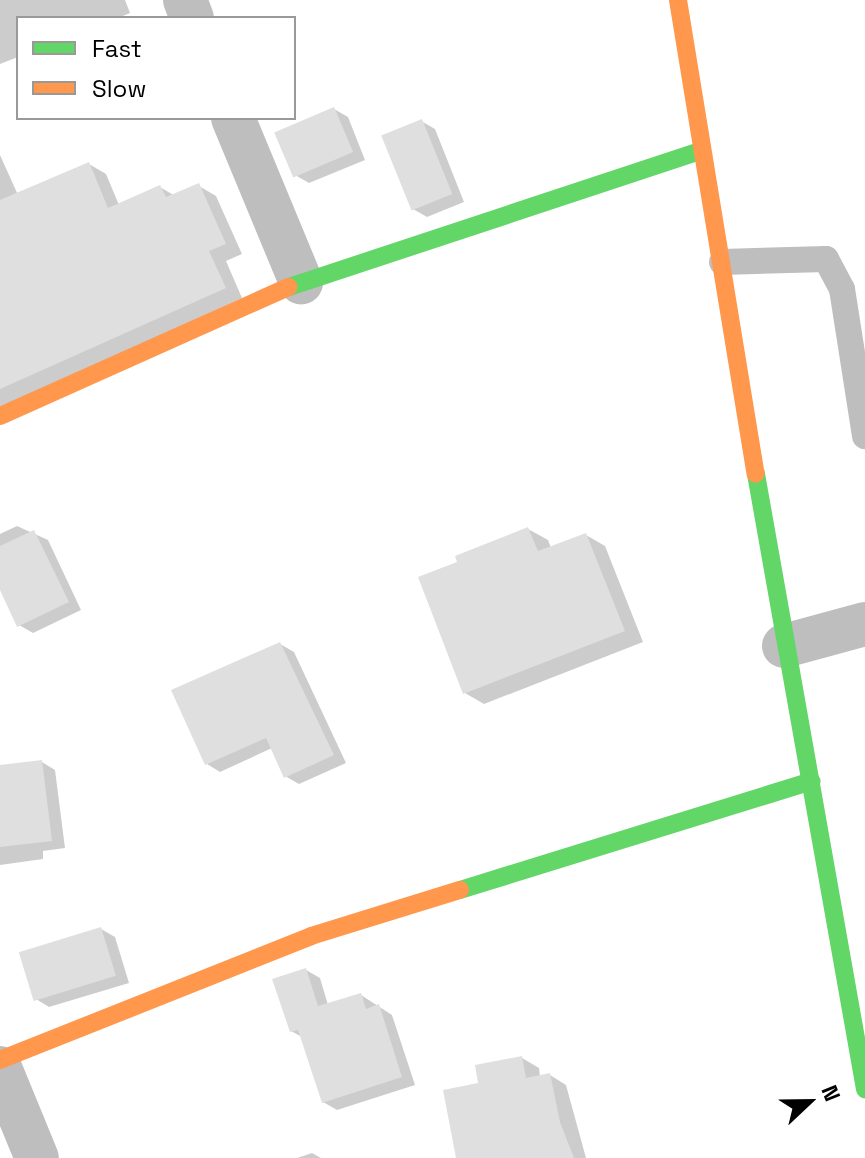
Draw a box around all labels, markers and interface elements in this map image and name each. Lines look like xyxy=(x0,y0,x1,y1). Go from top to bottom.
legend xyxy=(16,16,296,120)
text: Fast xyxy=(92,33,142,64)
text: Slow xyxy=(92,73,146,104)
north arrow xyxy=(769,1062,849,1142)
text: N xyxy=(816,1081,847,1105)

